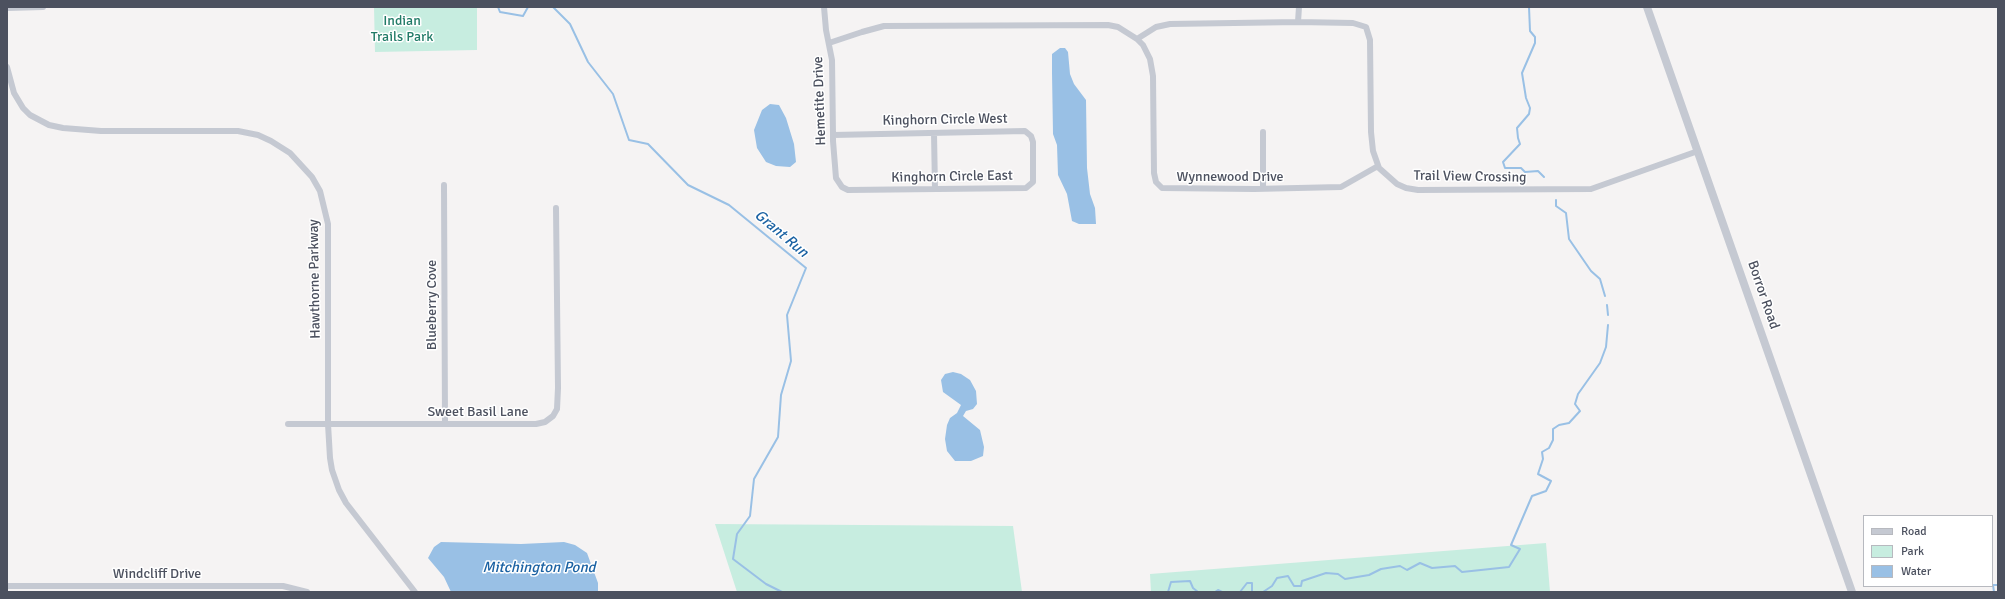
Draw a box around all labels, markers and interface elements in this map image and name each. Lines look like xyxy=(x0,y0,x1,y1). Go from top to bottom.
park label: Indian Trails Park xyxy=(371,13,433,46)
street label: Hemetite Drive xyxy=(810,56,830,146)
street label: Kinghorn Circle West xyxy=(882,111,1008,129)
street label: Kinghorn Circle East xyxy=(891,168,1013,186)
street label: Trail View Crossing xyxy=(1413,168,1527,186)
street label: Wynnewood Drive xyxy=(1177,169,1283,185)
water label: Grant Run xyxy=(751,206,811,262)
street label: Hawthorne Parkway xyxy=(306,219,324,339)
street label: Borror Road xyxy=(1743,259,1783,331)
street label: Blueberry Cove xyxy=(424,260,440,350)
street label: Sweet Basil Lane xyxy=(427,404,529,420)
legend xyxy=(1863,515,1993,587)
text: Road xyxy=(1901,524,1927,539)
text: Park xyxy=(1901,544,1924,559)
water label: Mitchington Pond xyxy=(482,559,596,577)
text: Water xyxy=(1901,564,1931,579)
street label: Windcliff Drive xyxy=(113,566,201,582)

